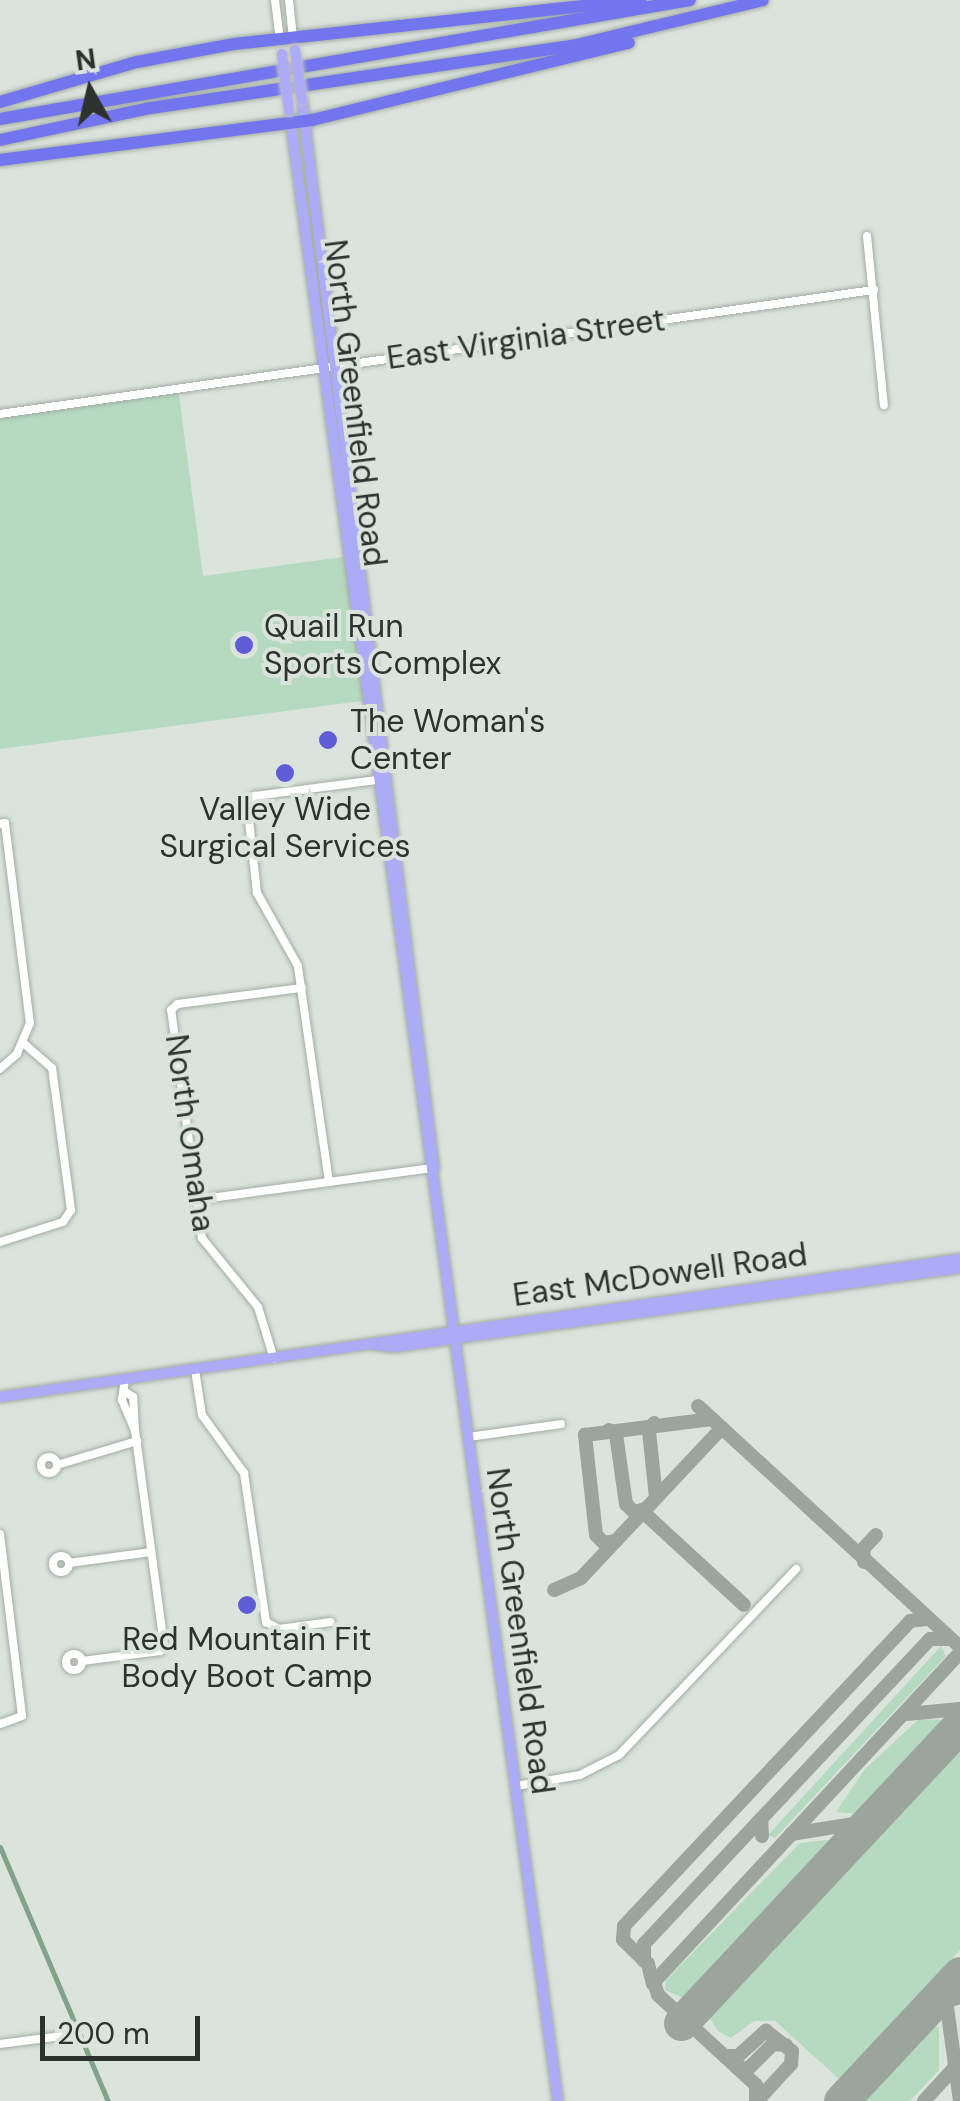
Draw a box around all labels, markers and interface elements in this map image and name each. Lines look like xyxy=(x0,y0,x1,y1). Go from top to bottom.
north arrow xyxy=(40,40,140,140)
text: N xyxy=(73,40,98,80)
street label: North Greenfield Road xyxy=(316,237,394,569)
street label: East Virginia Street xyxy=(384,300,668,378)
place label: Quail Run Sports Complex xyxy=(264,608,501,683)
marker: Quail Run Sports Complex xyxy=(233,634,255,656)
place label: The Woman's Center xyxy=(350,703,545,778)
marker: The Woman's Center xyxy=(315,727,341,753)
marker: Valley Wide Surgical Services xyxy=(272,760,298,786)
place label: Valley Wide Surgical Services xyxy=(160,791,410,866)
street label: North Omaha xyxy=(157,1032,223,1234)
street label: East McDowell Road xyxy=(510,1235,810,1315)
street label: North Greenfield Road xyxy=(478,1465,562,1797)
marker: Red Mountain Fit Body Boot Camp xyxy=(236,1594,258,1616)
place label: Red Mountain Fit Body Boot Camp xyxy=(121,1621,373,1696)
scale bar xyxy=(45,1996,205,2058)
text: 200 m xyxy=(57,2014,150,2053)

